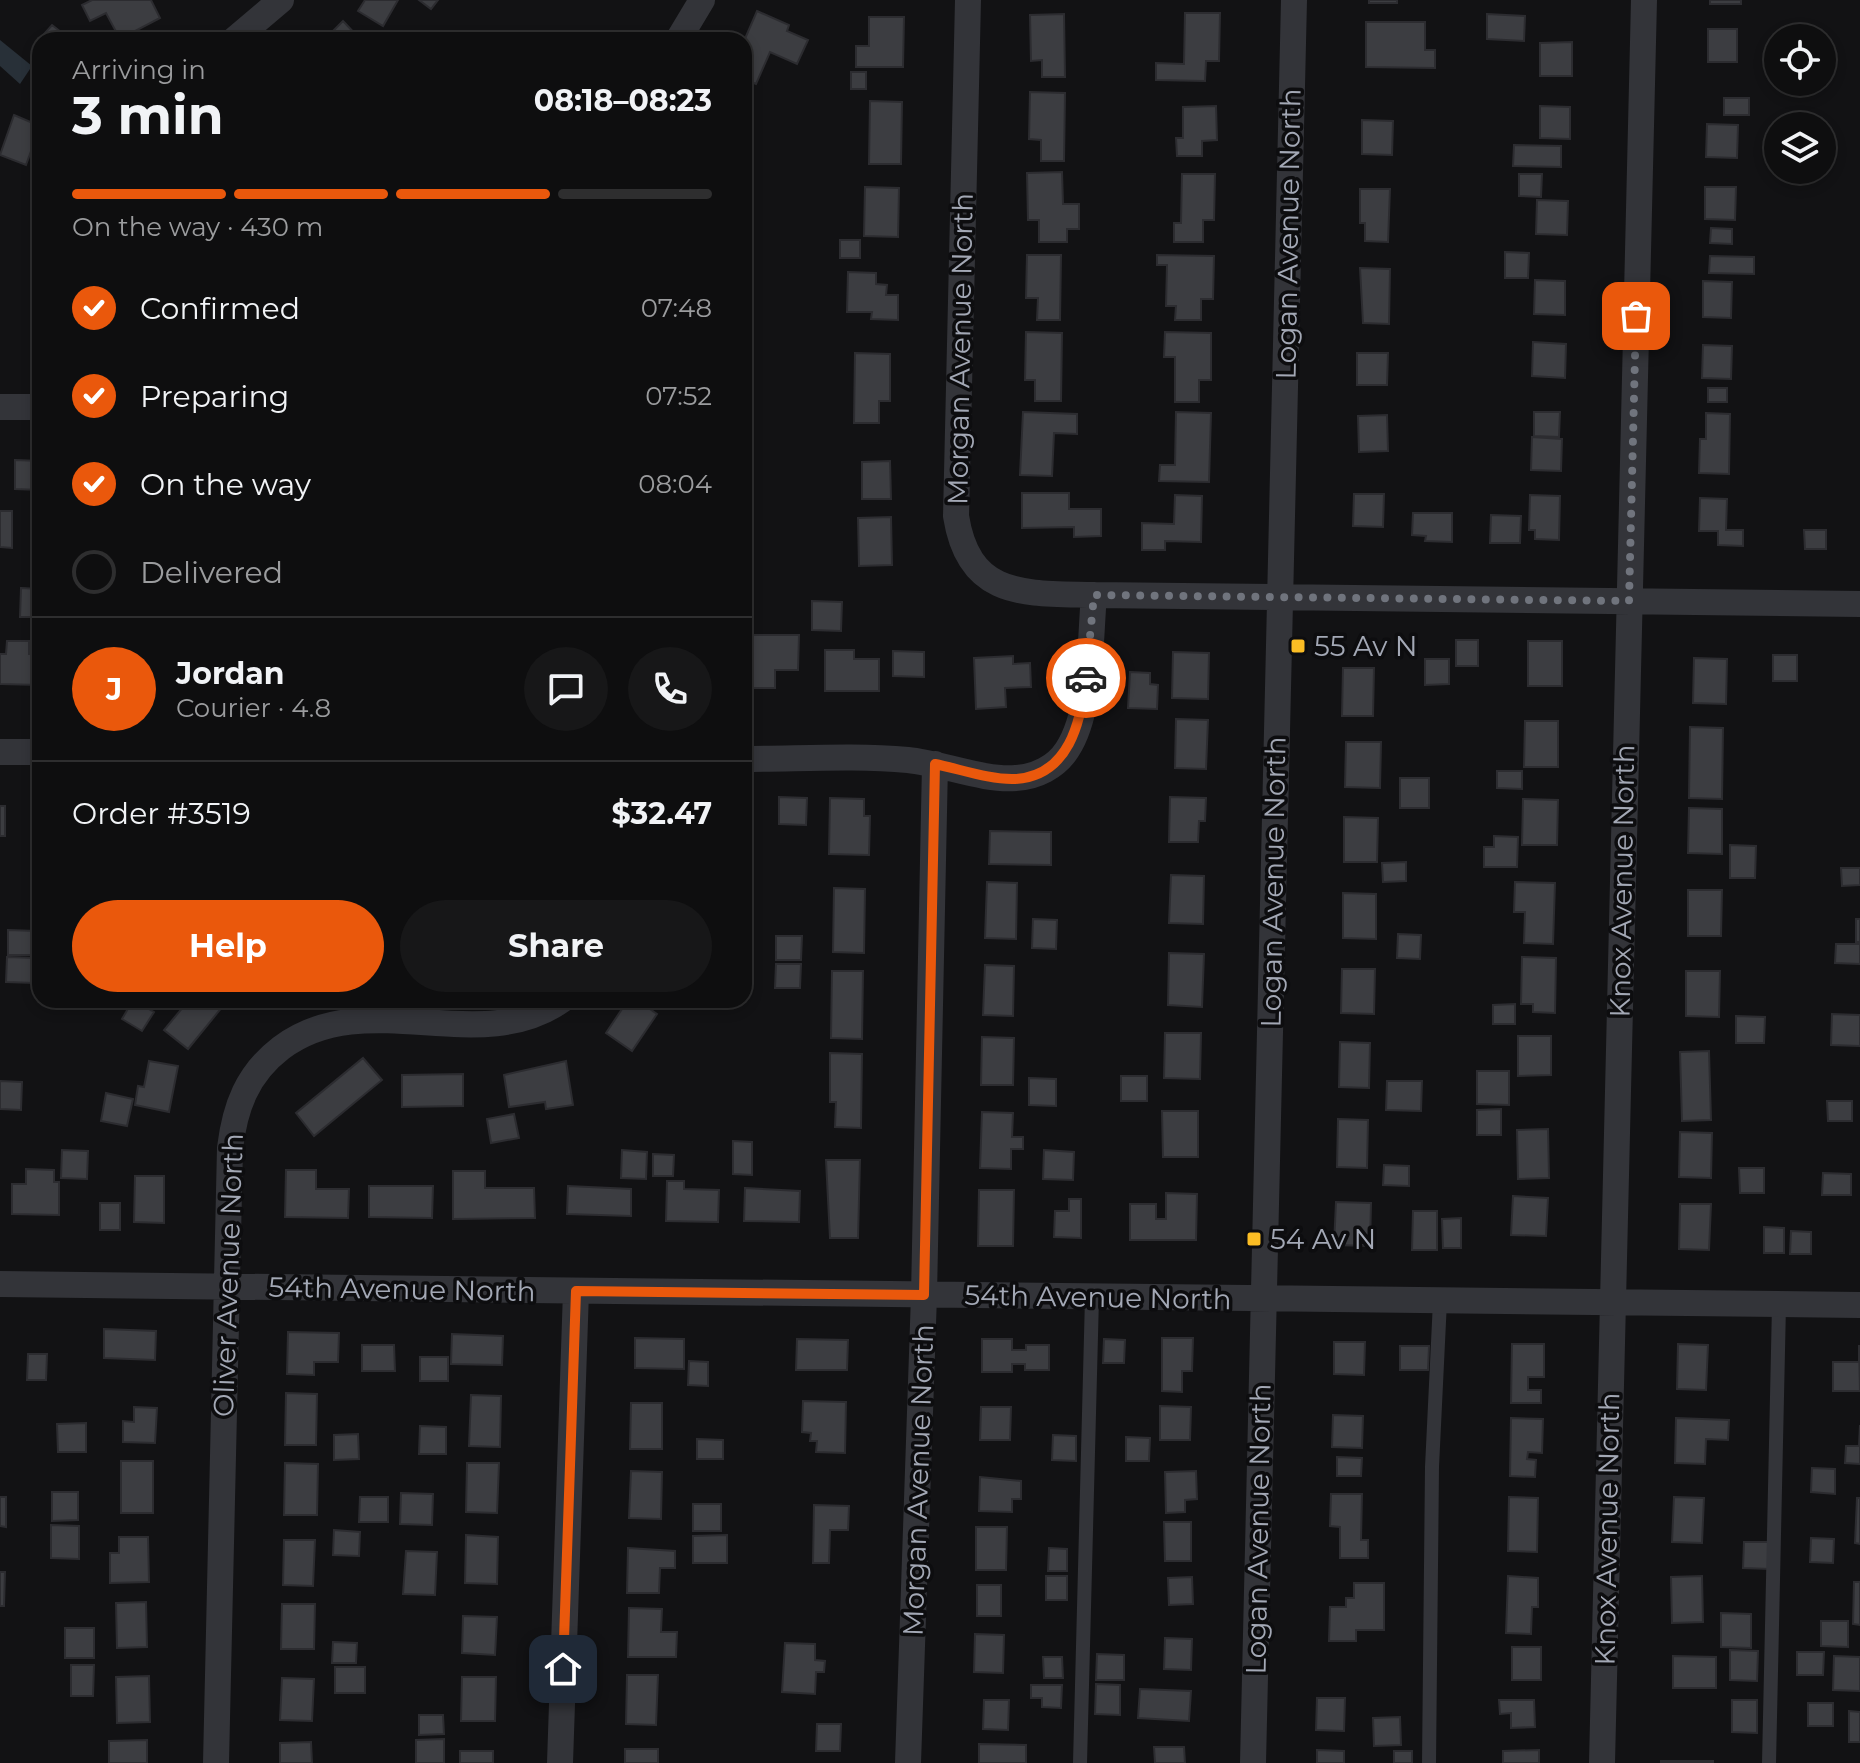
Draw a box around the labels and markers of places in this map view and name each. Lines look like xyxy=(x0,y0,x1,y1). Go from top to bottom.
pin xyxy=(1602,282,1670,350)
place label: 55 Av N xyxy=(1314,629,1418,663)
marker: 55 Av N xyxy=(1289,637,1307,655)
place label: 54 Av N xyxy=(1270,1222,1376,1256)
marker: 54 Av N xyxy=(1245,1230,1263,1248)
pin xyxy=(529,1635,597,1703)

